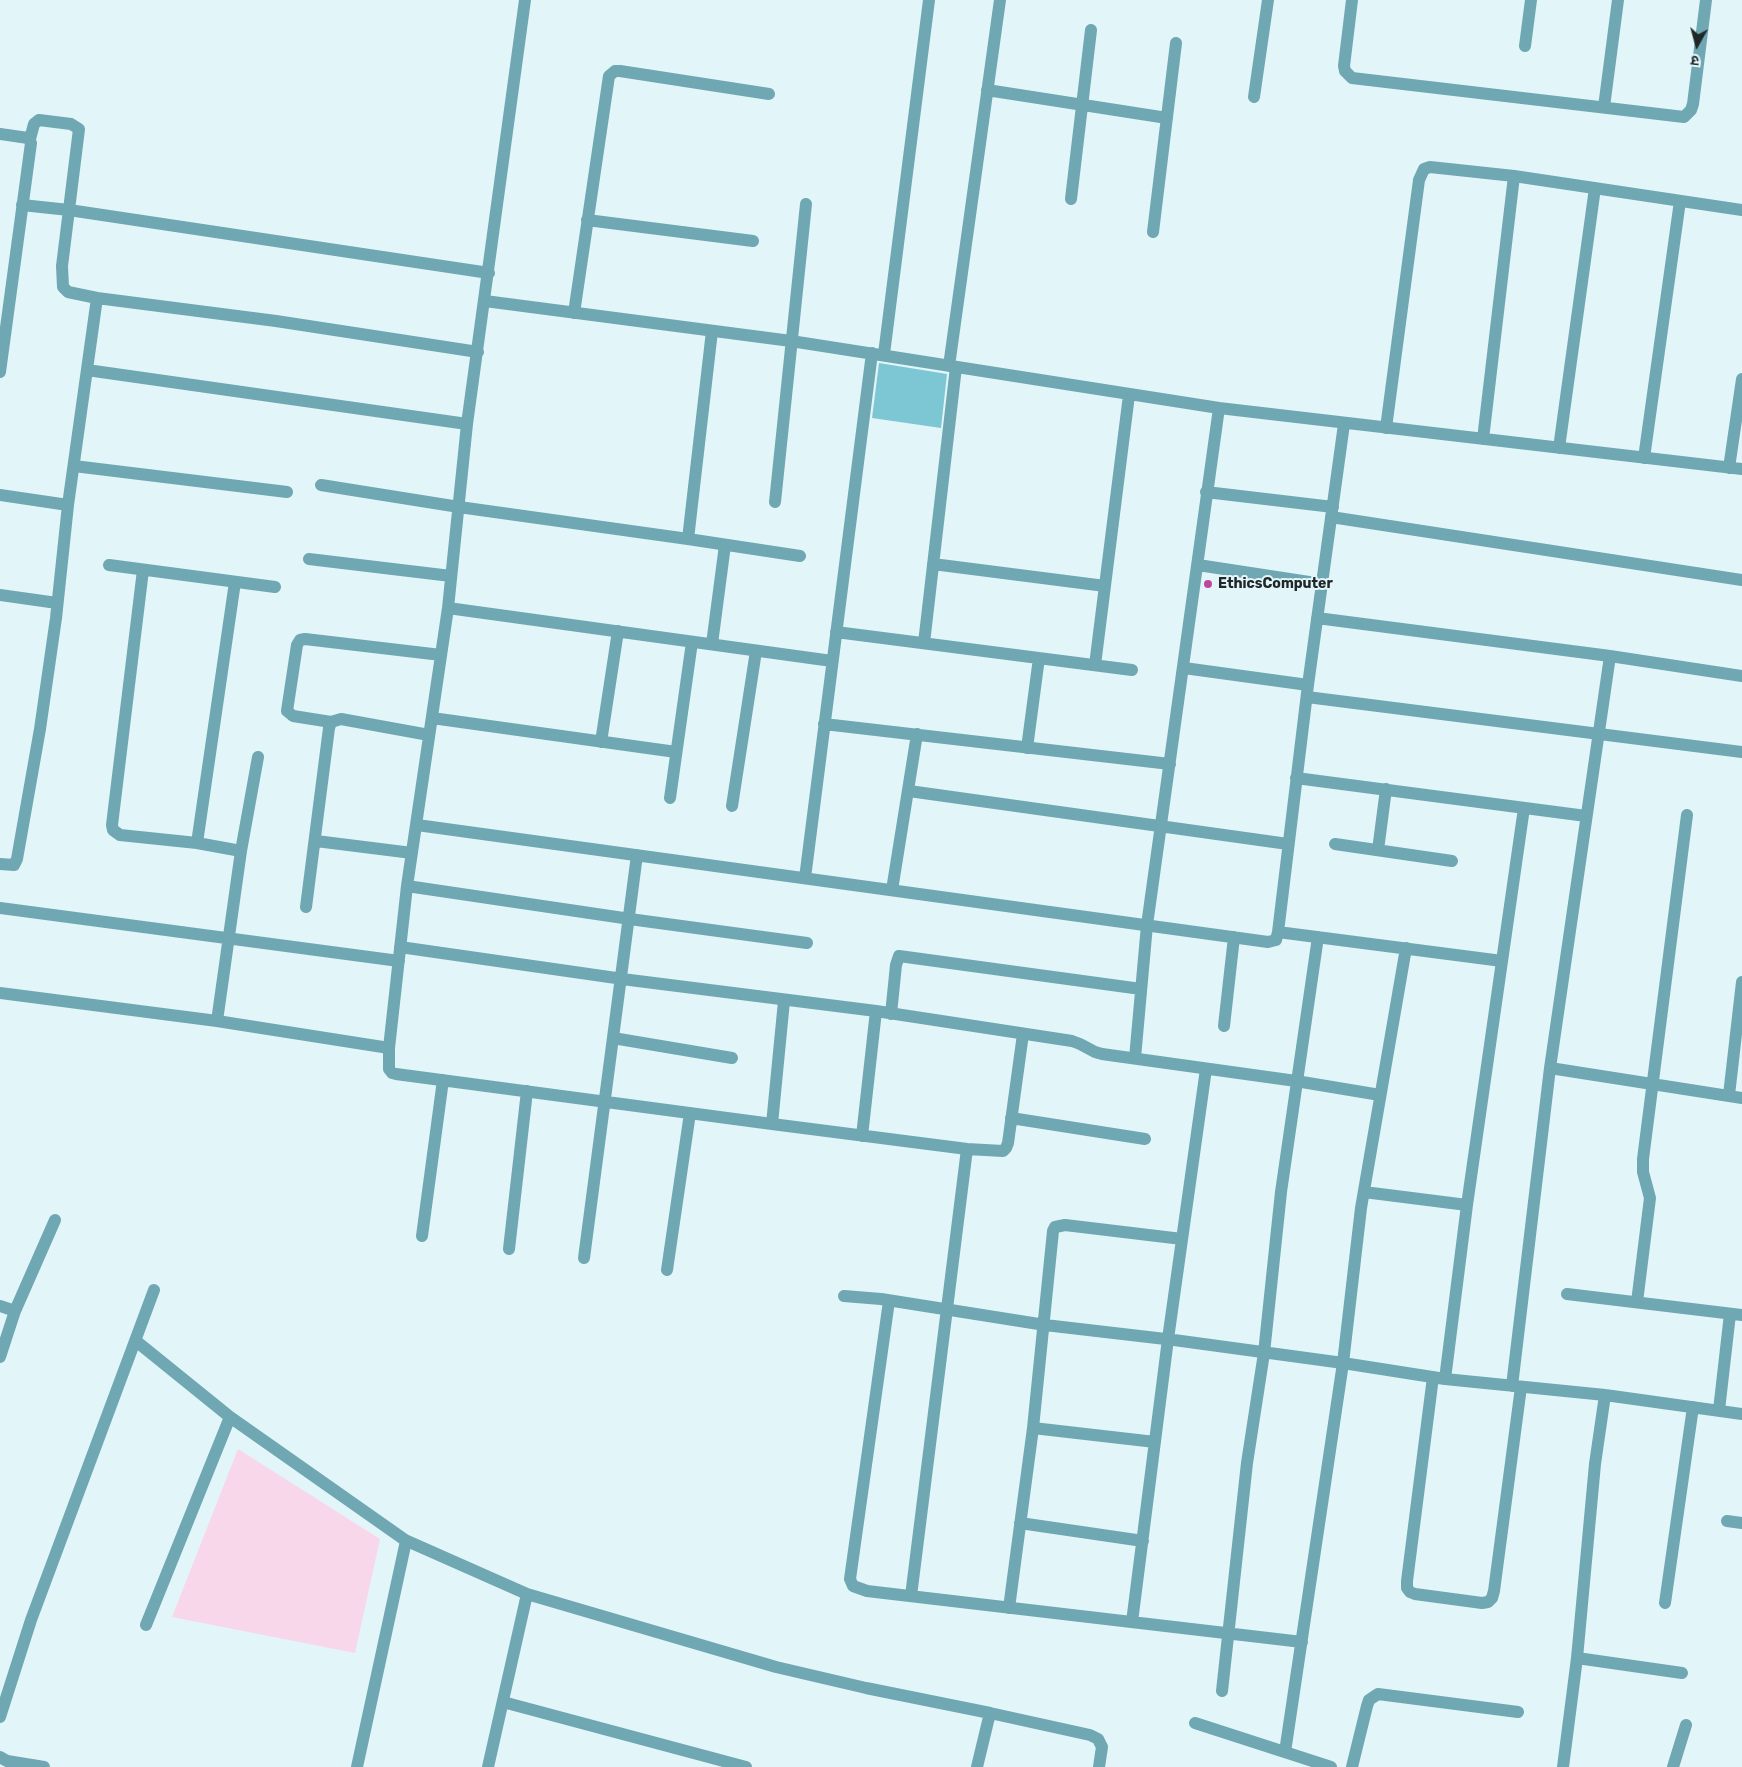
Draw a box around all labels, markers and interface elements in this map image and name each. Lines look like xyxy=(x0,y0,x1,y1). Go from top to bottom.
north arrow xyxy=(1672,20,1722,70)
text: उ xyxy=(1690,51,1700,69)
place label: EthicsComputer xyxy=(1218,576,1333,592)
marker: EthicsComputer xyxy=(1202,578,1214,590)

